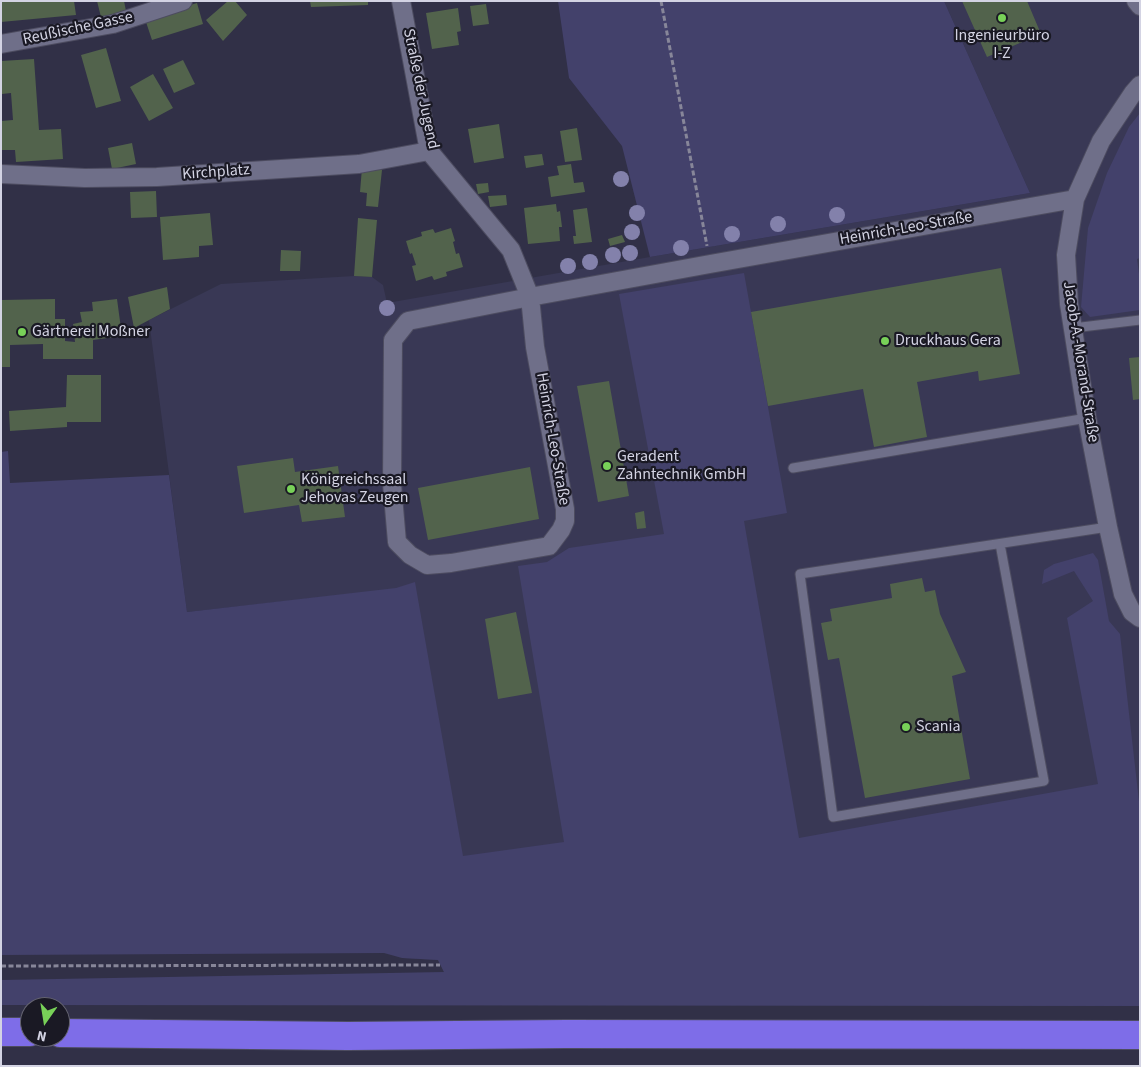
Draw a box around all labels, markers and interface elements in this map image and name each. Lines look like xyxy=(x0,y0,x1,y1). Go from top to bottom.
street label: Reußische Gasse xyxy=(21,8,135,50)
marker: Ingenieurbüro I-Z xyxy=(996,12,1008,24)
place label: Ingenieurbüro I-Z xyxy=(954,26,1050,64)
street label: Straße der Jugend xyxy=(398,27,442,151)
street label: Kirchplatz xyxy=(182,161,250,185)
street label: Heinrich-Leo-Straße xyxy=(838,208,974,250)
street label: Jacob-A.-Morand-Straße xyxy=(1058,280,1102,444)
place label: Gärtnerei Moßner xyxy=(32,322,150,342)
marker: Gärtnerei Moßner xyxy=(16,326,28,338)
place label: Druckhaus Gera xyxy=(895,331,1001,351)
marker: Druckhaus Gera xyxy=(879,335,891,347)
street label: Heinrich-Leo-Straße xyxy=(531,371,573,507)
place label: Geradent Zahntechnik GmbH xyxy=(617,447,746,485)
marker: Geradent Zahntechnik GmbH xyxy=(601,460,613,472)
place label: Königreichssaal Jehovas Zeugen xyxy=(301,470,408,508)
marker: Königreichssaal Jehovas Zeugen xyxy=(285,483,297,495)
place label: Scania xyxy=(916,717,960,737)
marker: Scania xyxy=(900,721,912,733)
north arrow xyxy=(20,997,70,1047)
text: N xyxy=(35,1025,49,1046)

